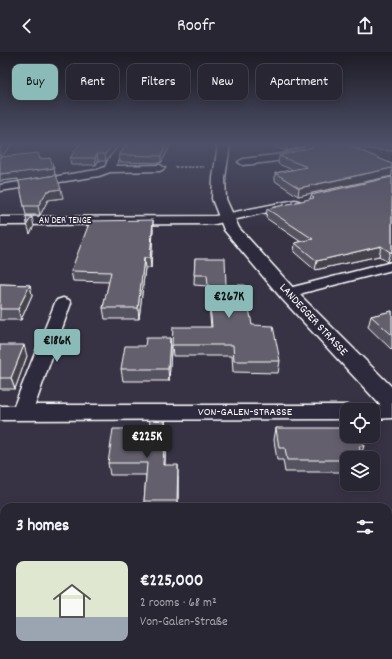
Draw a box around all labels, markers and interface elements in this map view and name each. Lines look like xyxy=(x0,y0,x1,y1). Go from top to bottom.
text: Roofr xyxy=(177,14,215,39)
icon: back xyxy=(16,15,38,37)
icon: share xyxy=(354,15,376,37)
chip: Buy xyxy=(12,64,58,100)
chip: Rent xyxy=(66,64,119,100)
chip: Filters xyxy=(127,64,190,100)
chip: New xyxy=(198,64,248,100)
chip: Apartment xyxy=(256,64,342,100)
street label: AN DER TENGE xyxy=(39,214,92,228)
street label: LANDEGGER STRASSE xyxy=(275,280,352,360)
pin: €267K xyxy=(201,285,257,319)
text: €267K xyxy=(214,288,244,307)
pin: €186K xyxy=(29,329,85,363)
text: €186K xyxy=(43,332,71,351)
map controls xyxy=(340,403,380,491)
button: locate xyxy=(340,403,380,443)
street label: VON-GALEN-STRASSE xyxy=(198,404,293,421)
pin: €225K xyxy=(119,425,175,459)
text: €225K xyxy=(132,428,162,447)
button: layers xyxy=(340,451,380,491)
text: 3 homes xyxy=(16,515,69,539)
icon: filters xyxy=(354,516,376,538)
text: €225,000 xyxy=(140,570,203,594)
icon: home xyxy=(48,577,96,625)
text: 2 rooms · 68 m² xyxy=(140,594,217,613)
text: Von-Galen-Straße xyxy=(140,613,228,632)

